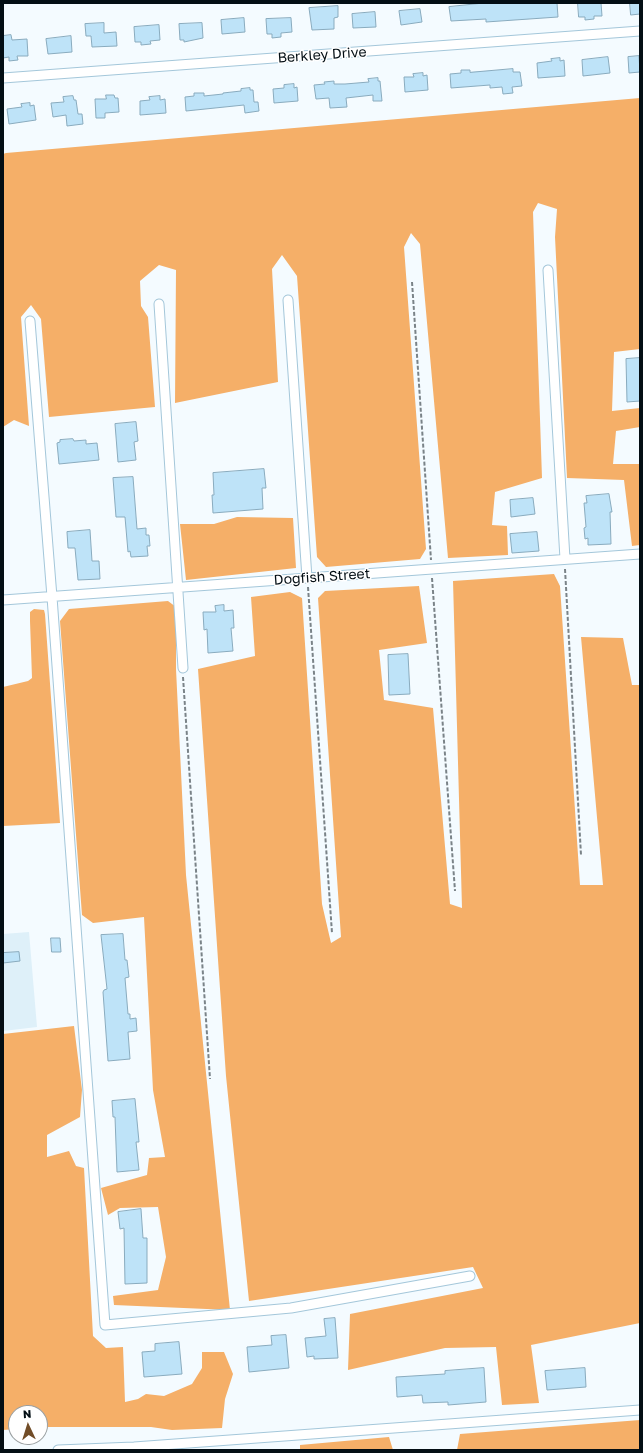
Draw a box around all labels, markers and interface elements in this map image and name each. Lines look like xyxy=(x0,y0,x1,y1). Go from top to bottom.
street label: Berkley Drive xyxy=(277,44,367,66)
street label: Dogfish Street xyxy=(273,565,371,589)
north arrow xyxy=(8,1405,48,1445)
text: N xyxy=(23,1407,32,1420)

